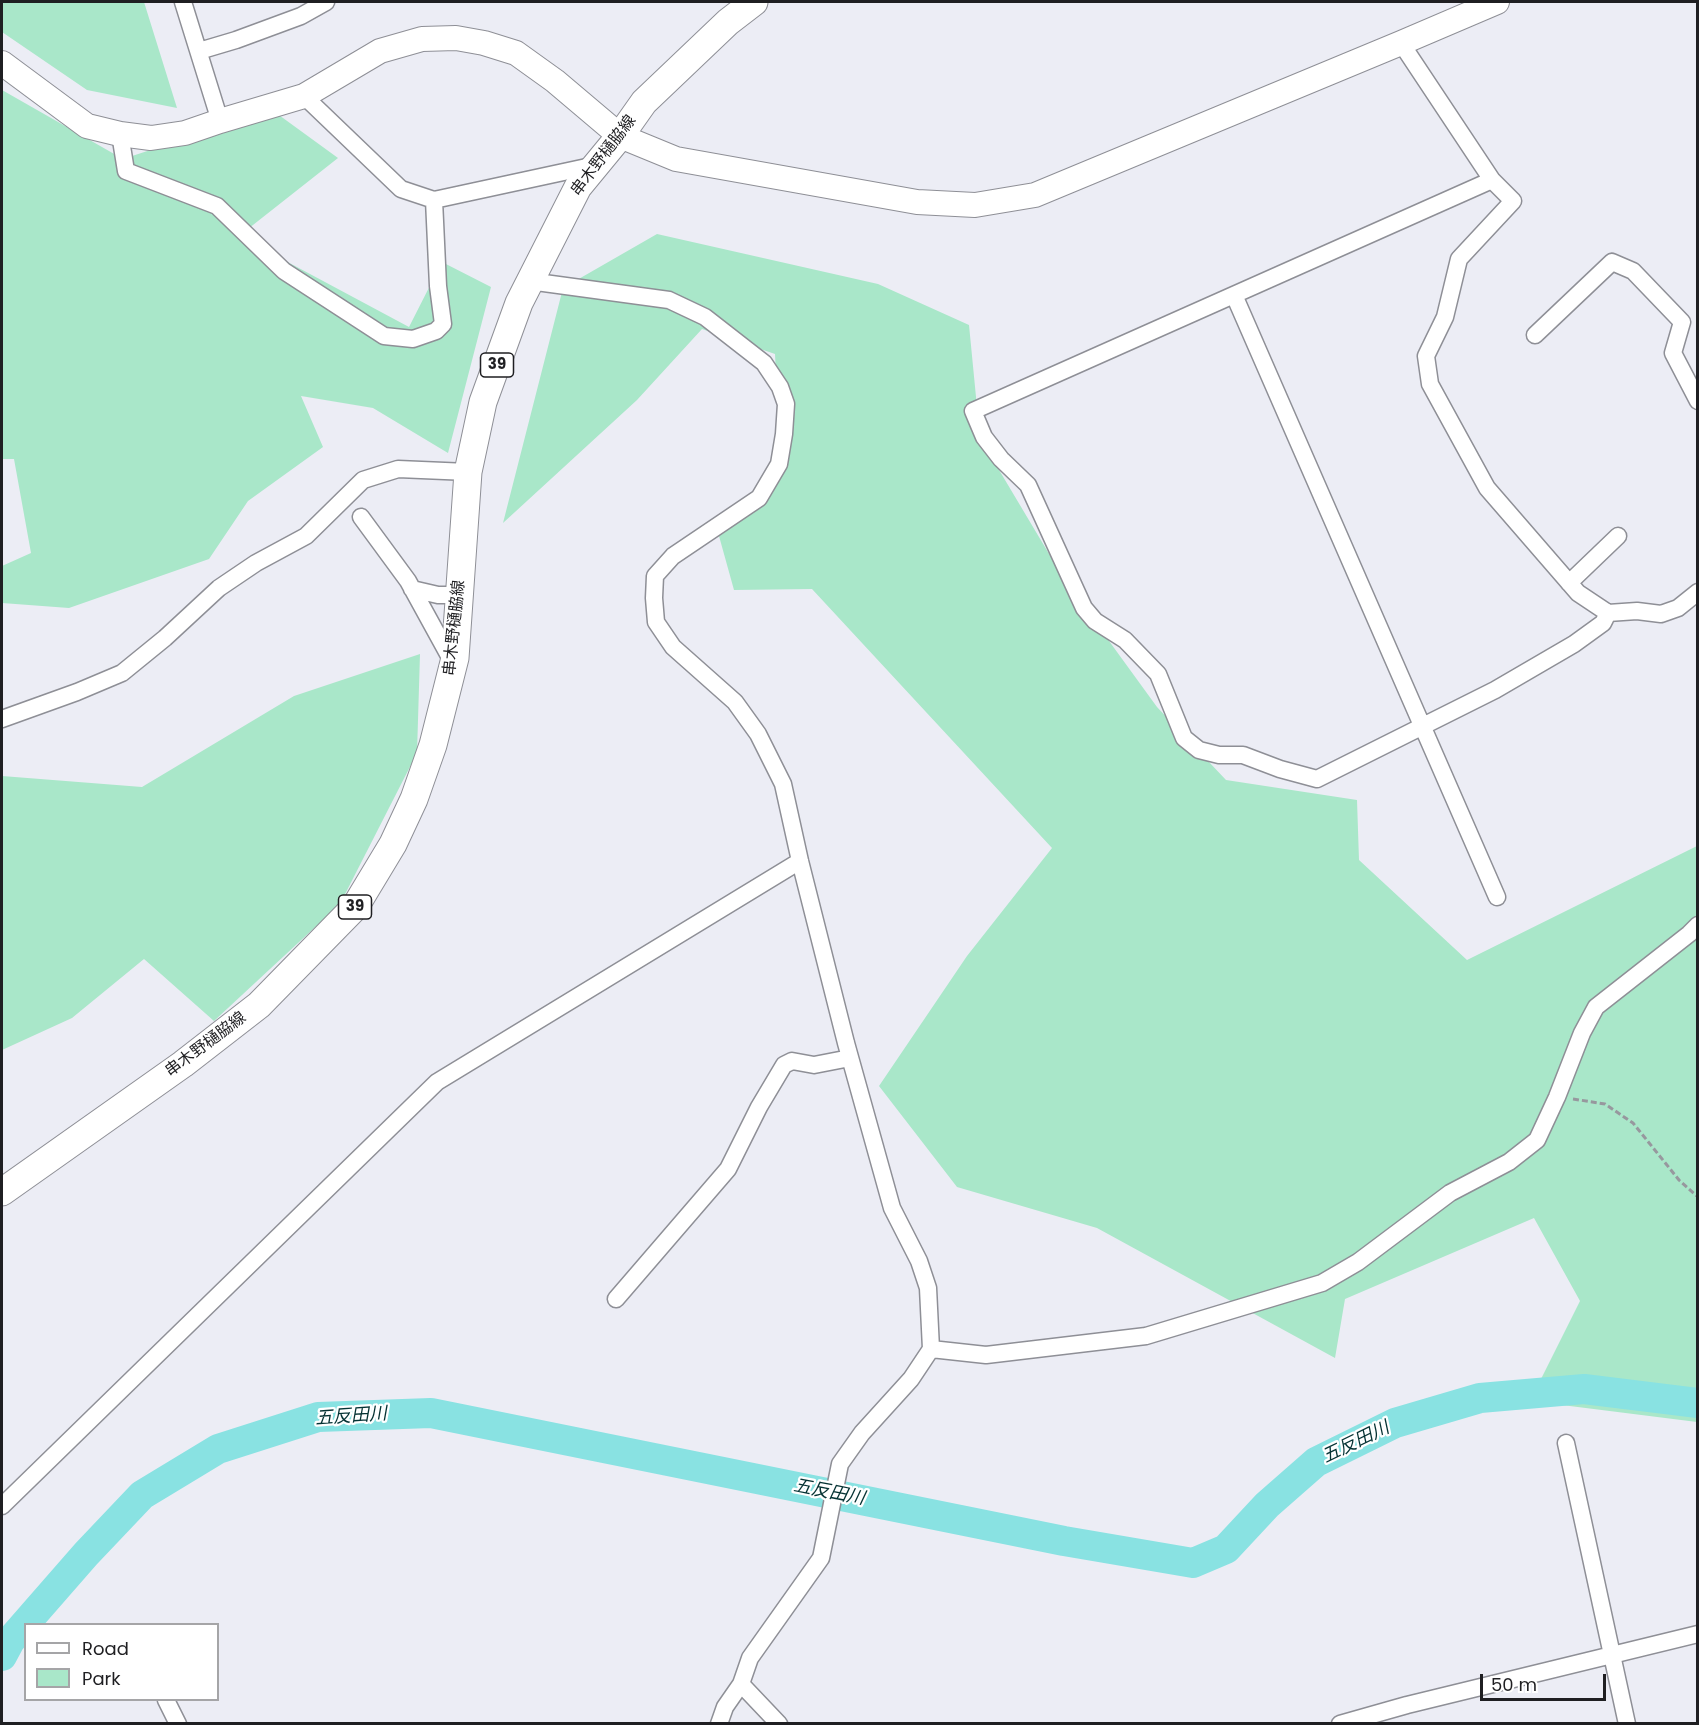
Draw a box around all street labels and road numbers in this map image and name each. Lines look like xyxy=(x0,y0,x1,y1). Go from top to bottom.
street label: 串木野樋脇線 xyxy=(567,112,641,200)
road number: 39 xyxy=(480,353,514,377)
street label: 串木野樋脇線 xyxy=(440,579,470,677)
road number: 39 xyxy=(338,895,372,919)
street label: 串木野樋脇線 xyxy=(162,1008,250,1082)

